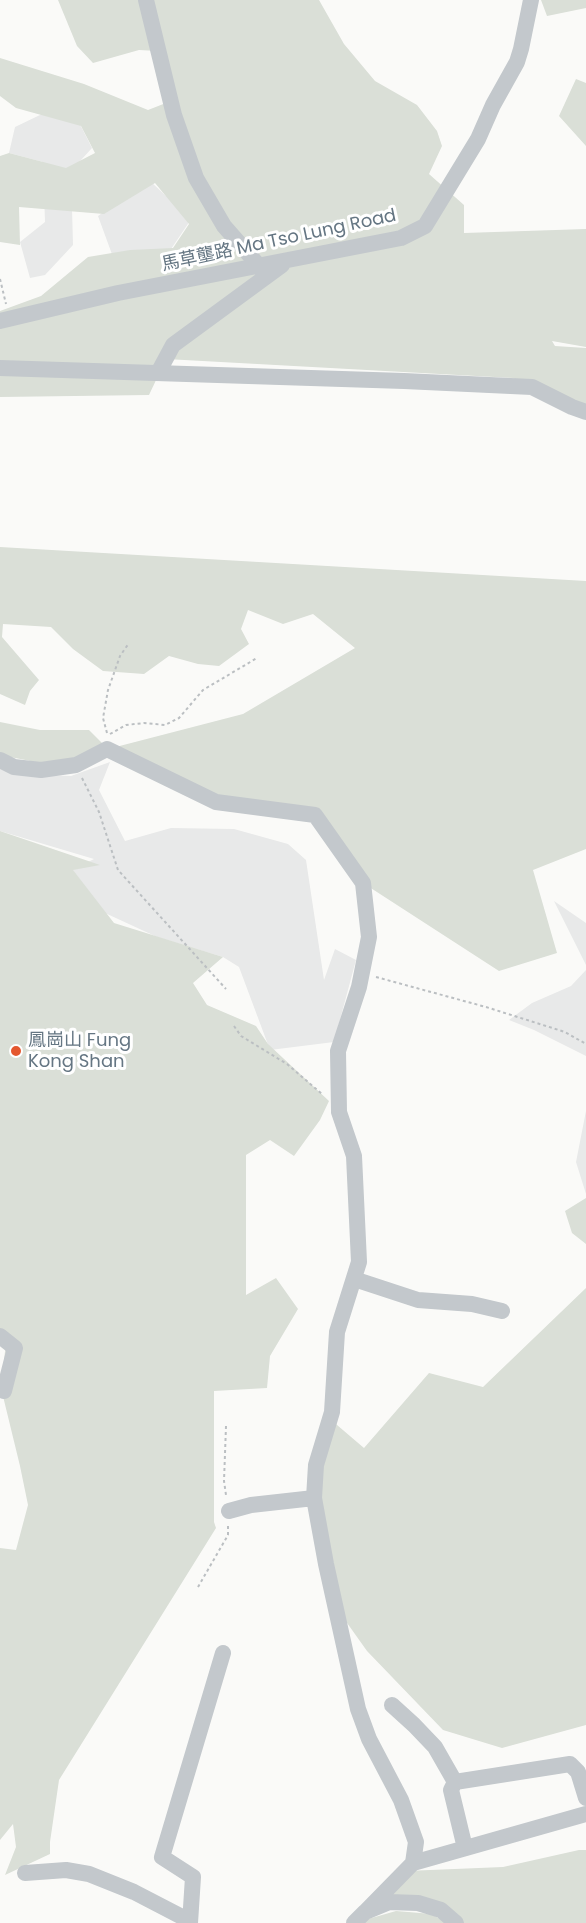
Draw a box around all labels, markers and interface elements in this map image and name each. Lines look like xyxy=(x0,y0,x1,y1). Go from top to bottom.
street label: 馬草壟路 Ma Tso Lung Road xyxy=(160,206,398,276)
place label: 鳳崗山 Fung Kong Shan xyxy=(28,1030,131,1072)
marker: 鳳崗山 Fung Kong Shan xyxy=(9,1044,23,1058)

